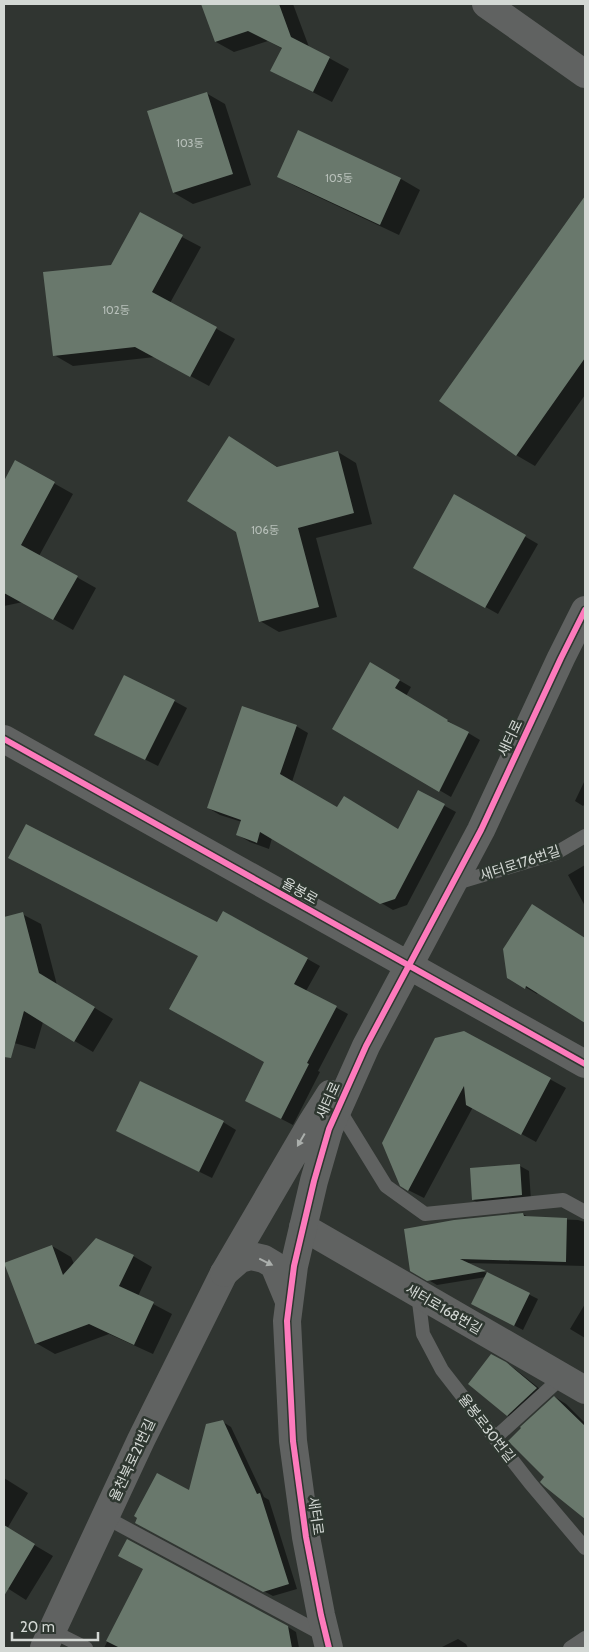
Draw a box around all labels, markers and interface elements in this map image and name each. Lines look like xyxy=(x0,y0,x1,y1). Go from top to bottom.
house number: 103동 xyxy=(176,136,204,150)
house number: 105동 xyxy=(325,171,353,185)
house number: 102동 xyxy=(102,303,130,317)
house number: 106동 xyxy=(251,523,279,537)
street label: 새터로 xyxy=(494,717,526,759)
street label: 새터로176번길 xyxy=(477,842,563,884)
street label: 율봉로 xyxy=(279,874,321,908)
street label: 새터로 xyxy=(312,1079,344,1121)
one-way arrow xyxy=(297,1134,306,1147)
one-way arrow xyxy=(259,1258,273,1266)
street label: 새터로168번길 xyxy=(403,1280,485,1338)
street label: 율봉로30번길 xyxy=(455,1390,519,1466)
street label: 율천북로21번길 xyxy=(105,1416,159,1504)
street label: 새터로 xyxy=(304,1496,328,1537)
scale bar xyxy=(12,1610,99,1642)
text: 20 m xyxy=(20,1618,55,1636)

